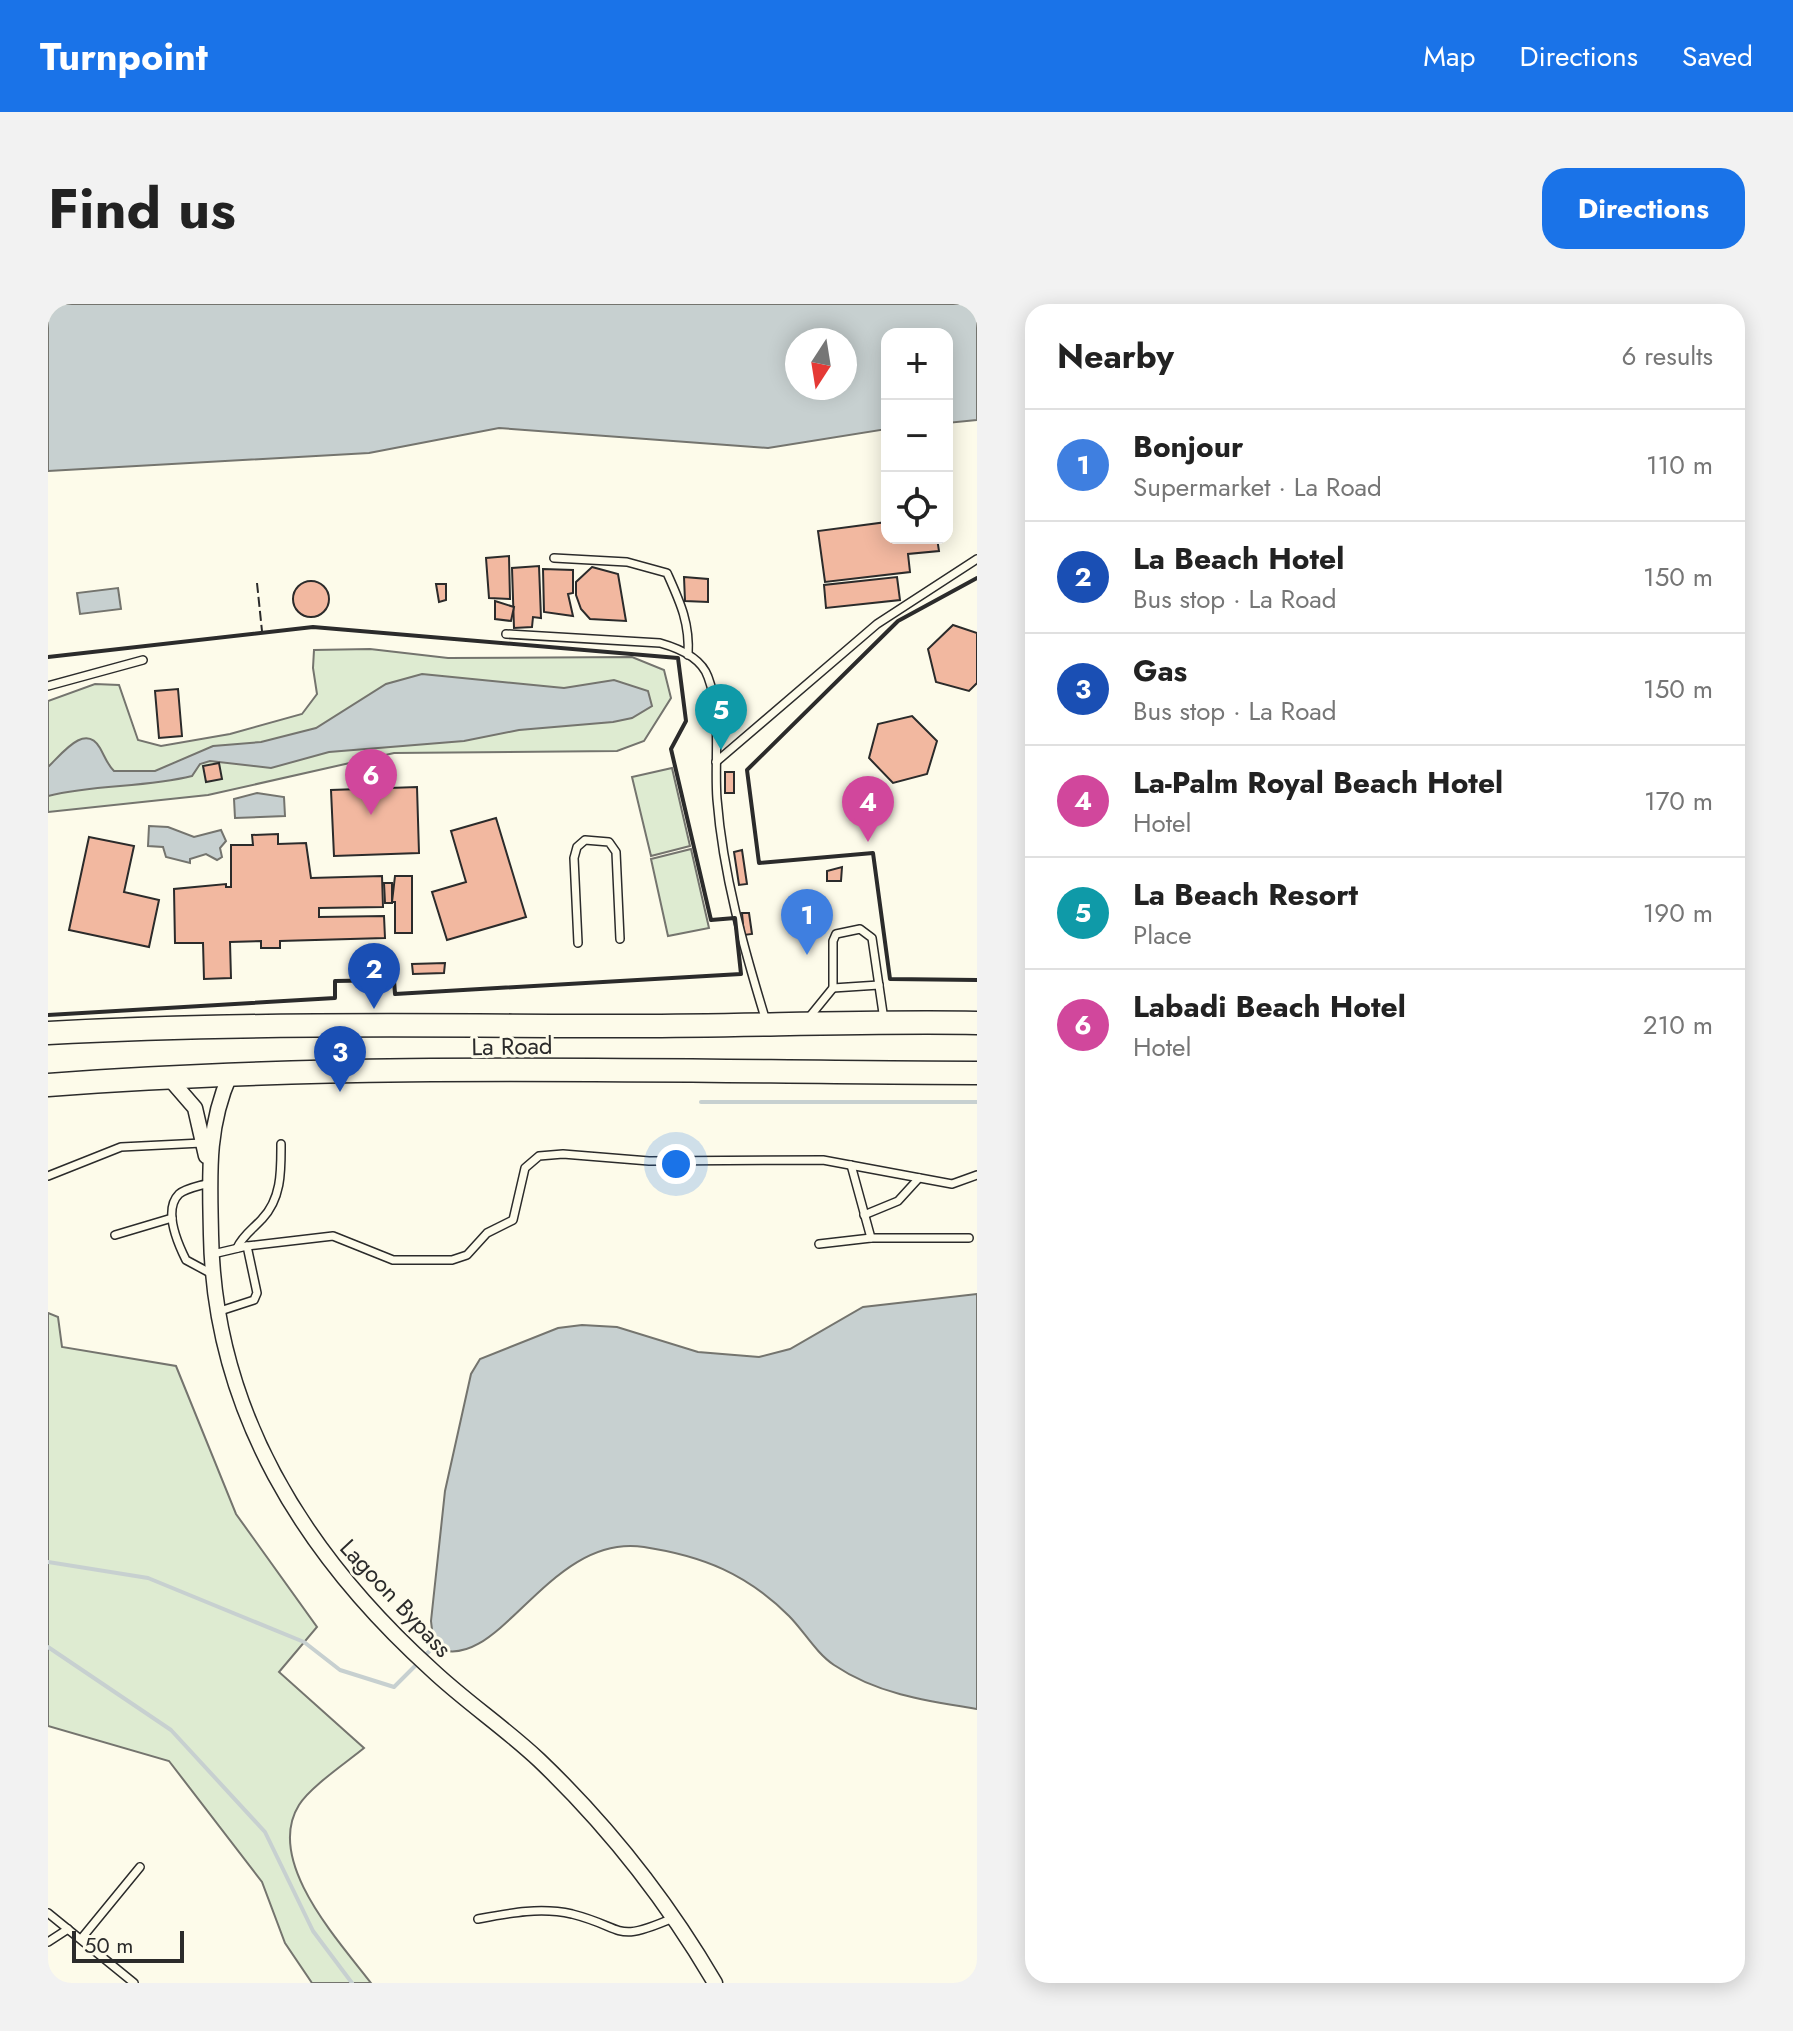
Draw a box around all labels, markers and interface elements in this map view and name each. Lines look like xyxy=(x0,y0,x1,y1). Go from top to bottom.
text: Turnpoint xyxy=(40,29,208,84)
text: Map xyxy=(1423,36,1475,77)
text: Directions xyxy=(1519,36,1638,77)
text: Saved xyxy=(1682,36,1753,77)
text: Find us xyxy=(48,168,236,249)
button: Directions xyxy=(1542,168,1745,249)
north arrow xyxy=(785,328,857,400)
map controls xyxy=(881,328,953,544)
button: + xyxy=(881,328,953,400)
text: Nearby xyxy=(1057,332,1174,381)
text: 6 results xyxy=(1621,337,1713,375)
button: − xyxy=(881,400,953,472)
text: Bonjour xyxy=(1133,425,1243,468)
text: 1 xyxy=(1076,446,1090,484)
text: 110 m xyxy=(1646,446,1713,484)
text: Supermarket · La Road xyxy=(1133,468,1382,506)
button: locate xyxy=(881,472,953,544)
text: La Beach Hotel xyxy=(1133,537,1344,580)
text: 2 xyxy=(1074,558,1092,596)
text: 150 m xyxy=(1643,558,1713,596)
text: Bus stop · La Road xyxy=(1133,580,1337,618)
text: Gas xyxy=(1133,649,1187,692)
text: 3 xyxy=(1075,670,1091,708)
text: 150 m xyxy=(1643,670,1713,708)
pin: 5 xyxy=(695,684,747,750)
text: Bus stop · La Road xyxy=(1133,692,1337,730)
pin: 6 xyxy=(345,749,397,815)
text: La-Palm Royal Beach Hotel xyxy=(1133,761,1503,804)
pin: 4 xyxy=(842,776,894,842)
text: 4 xyxy=(1074,782,1092,820)
text: 170 m xyxy=(1644,782,1713,820)
text: Hotel xyxy=(1133,804,1191,842)
text: La Beach Resort xyxy=(1133,873,1358,916)
pin: 1 xyxy=(781,889,833,955)
text: 5 xyxy=(1075,894,1091,932)
text: 190 m xyxy=(1643,894,1713,932)
text: Place xyxy=(1133,916,1192,954)
pin: 2 xyxy=(348,943,400,1009)
text: Labadi Beach Hotel xyxy=(1133,985,1406,1028)
text: 6 xyxy=(1074,1006,1092,1044)
text: 210 m xyxy=(1643,1006,1713,1044)
pin: 3 xyxy=(314,1026,366,1092)
street label: La Road xyxy=(471,1028,553,1064)
text: Hotel xyxy=(1133,1028,1191,1066)
your location xyxy=(656,1144,696,1184)
street label: Lagoon Bypass xyxy=(332,1531,460,1665)
scale bar xyxy=(72,1927,184,1963)
text: 50 m xyxy=(84,1929,133,1961)

